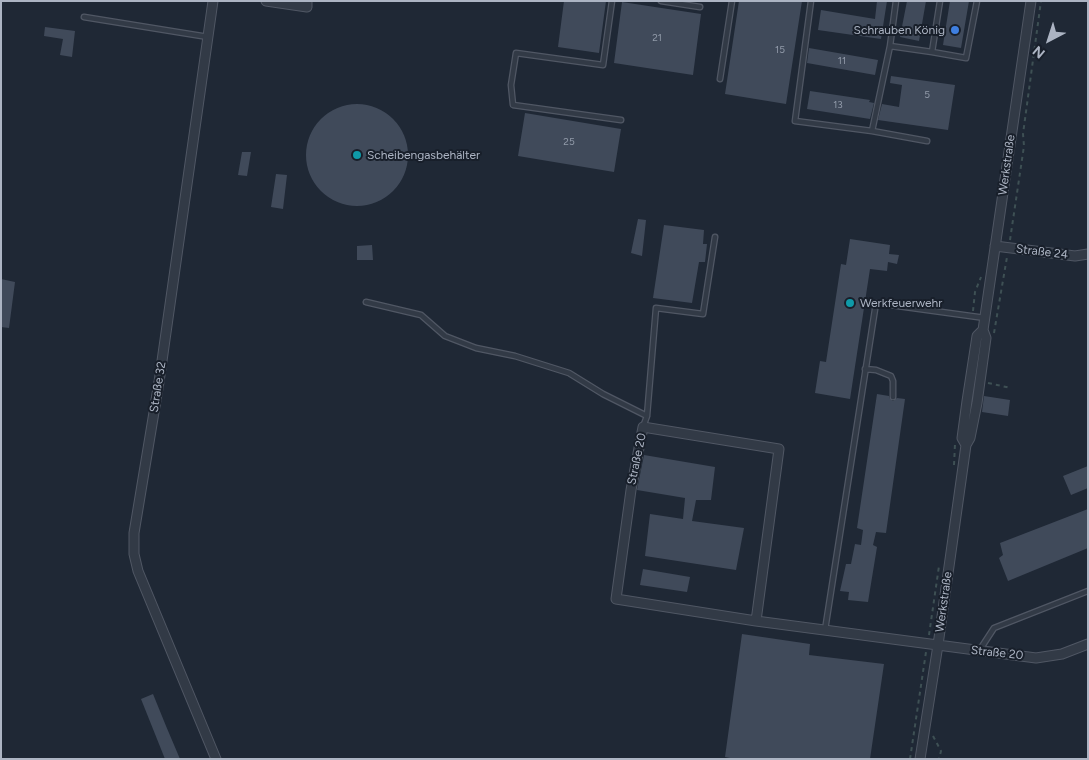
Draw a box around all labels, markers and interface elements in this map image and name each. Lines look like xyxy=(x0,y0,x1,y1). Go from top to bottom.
north arrow xyxy=(1024,15,1074,65)
place label: Schrauben König xyxy=(854,23,945,37)
marker: Schrauben König xyxy=(949,24,961,36)
house number: 21 xyxy=(652,32,662,44)
text: N xyxy=(1029,42,1049,62)
house number: 15 xyxy=(775,44,785,56)
house number: 11 xyxy=(838,55,846,67)
house number: 5 xyxy=(924,89,930,101)
house number: 13 xyxy=(833,99,843,111)
street label: Werkstraße xyxy=(996,134,1018,196)
house number: 25 xyxy=(563,136,575,148)
place label: Scheibengasbehälter xyxy=(367,148,480,162)
marker: Scheibengasbehälter xyxy=(351,149,363,161)
street label: Straße 24 xyxy=(1015,242,1069,262)
place label: Werkfeuerwehr xyxy=(860,296,942,310)
marker: Werkfeuerwehr xyxy=(844,297,856,309)
street label: Straße 32 xyxy=(147,360,169,414)
street label: Straße 20 xyxy=(624,432,650,486)
street label: Werkstraße xyxy=(933,571,955,633)
street label: Straße 20 xyxy=(970,643,1024,663)

